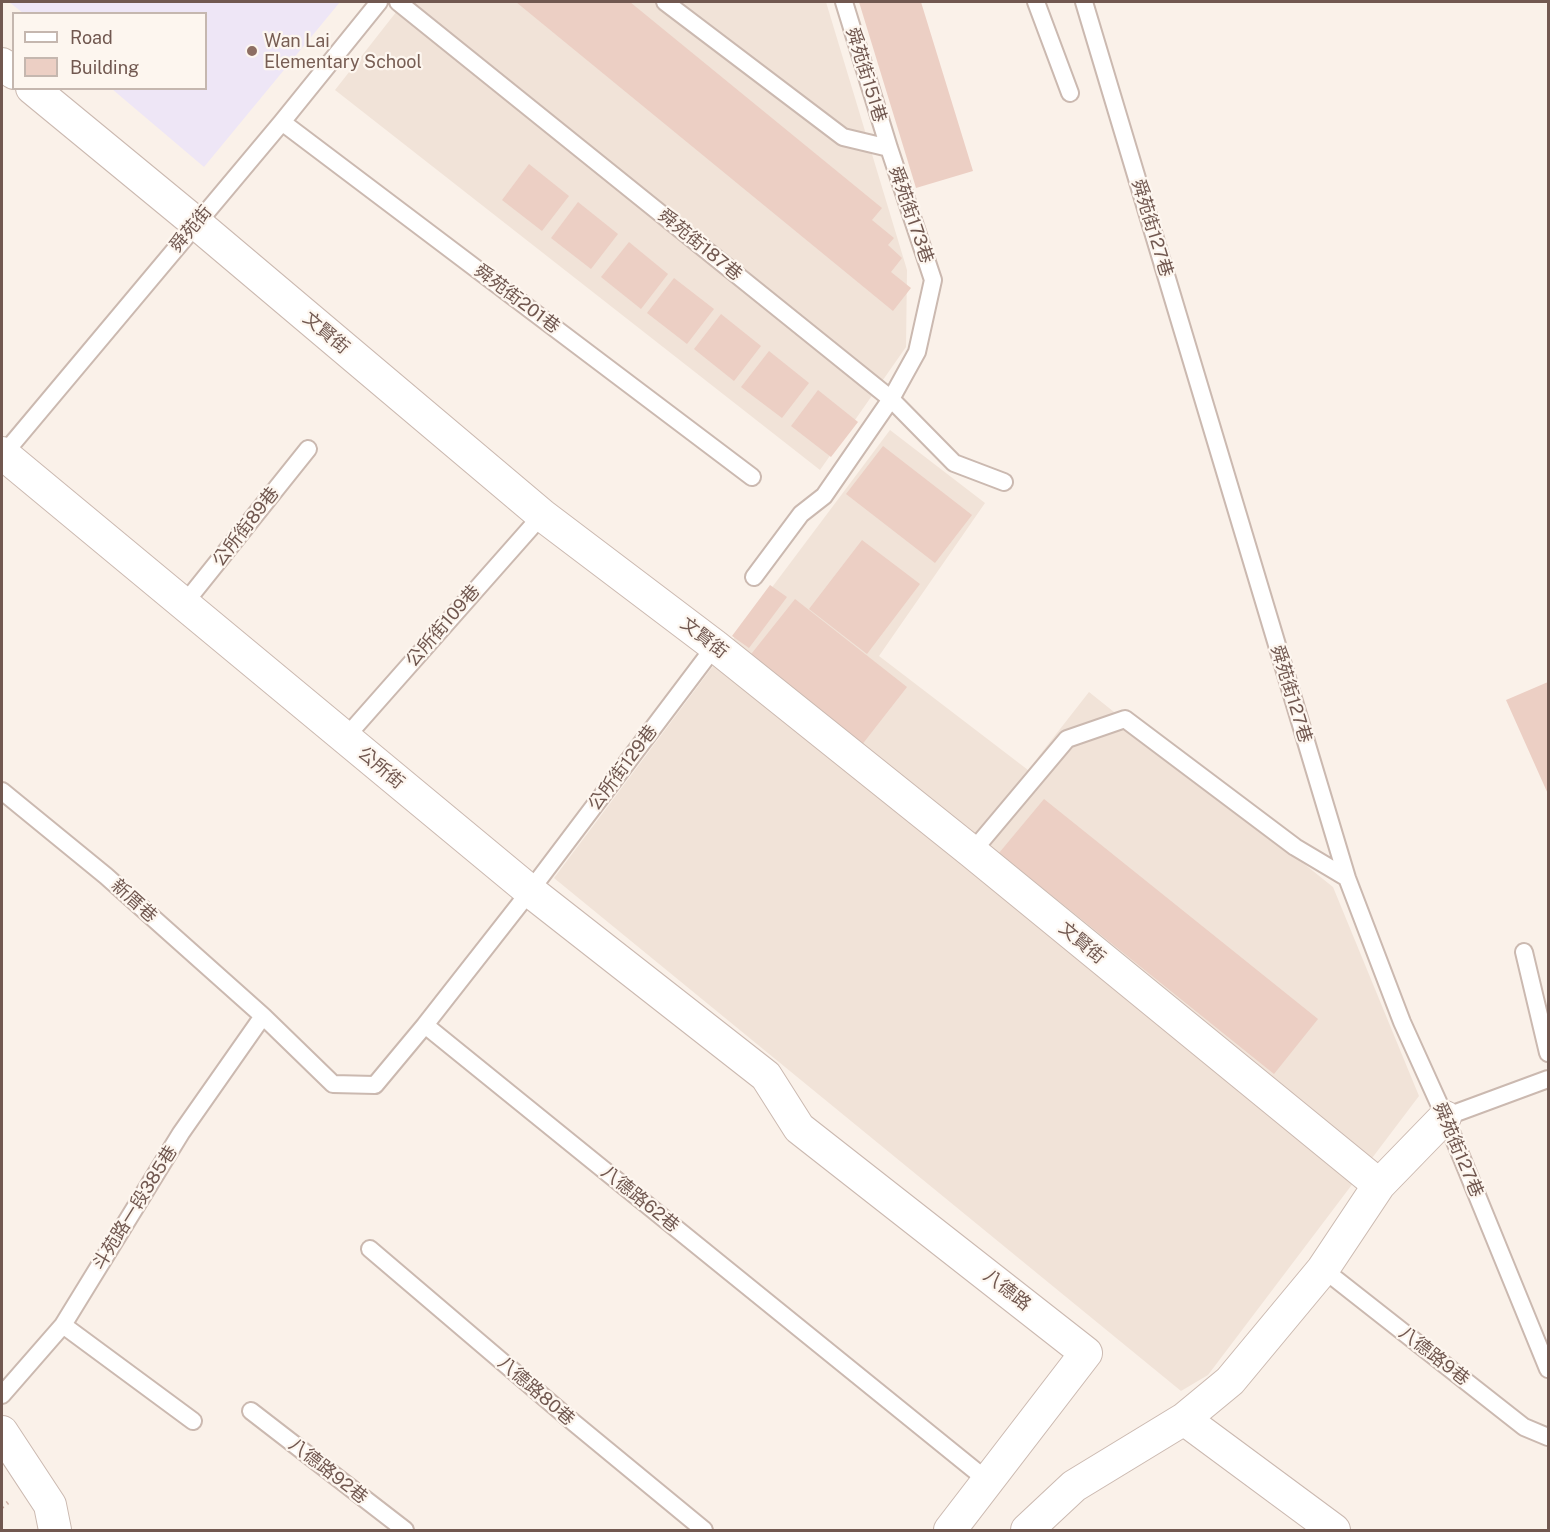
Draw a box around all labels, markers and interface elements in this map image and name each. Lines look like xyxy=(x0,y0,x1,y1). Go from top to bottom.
legend xyxy=(12,12,207,90)
street label: 舜苑街151巷 xyxy=(841,25,891,125)
text: Road xyxy=(70,27,113,48)
place label: Wan Lai Elementary School xyxy=(264,30,422,72)
marker: Wan Lai Elementary School xyxy=(245,44,259,58)
text: Building xyxy=(70,57,139,78)
street label: 舜苑街173巷 xyxy=(884,164,938,266)
street label: 舜苑街127巷 xyxy=(1127,177,1177,279)
street label: 舜苑街 xyxy=(165,201,217,257)
street label: 舜苑街187巷 xyxy=(654,205,746,285)
street label: 舜苑街201巷 xyxy=(470,260,564,338)
street label: 文賢街 xyxy=(298,307,354,359)
street label: 公所街89巷 xyxy=(208,483,284,571)
street label: 公所街109巷 xyxy=(402,581,484,671)
street label: 文賢街 xyxy=(676,613,732,663)
street label: 舜苑街127巷 xyxy=(1266,643,1316,745)
street label: 公所街129巷 xyxy=(584,721,662,815)
street label: 公所街 xyxy=(353,742,409,794)
street label: 新厝巷 xyxy=(107,875,161,927)
street label: 文賢街 xyxy=(1054,917,1110,969)
street label: 舜苑街127巷 xyxy=(1428,1099,1488,1201)
street label: 斗苑路一段385巷 xyxy=(88,1142,182,1274)
street label: 八德路62巷 xyxy=(597,1161,683,1237)
street label: 八德路 xyxy=(979,1265,1035,1315)
street label: 八德路9巷 xyxy=(1395,1322,1473,1390)
street label: 八德路80巷 xyxy=(493,1352,579,1430)
street label: 八德路92巷 xyxy=(284,1434,372,1508)

